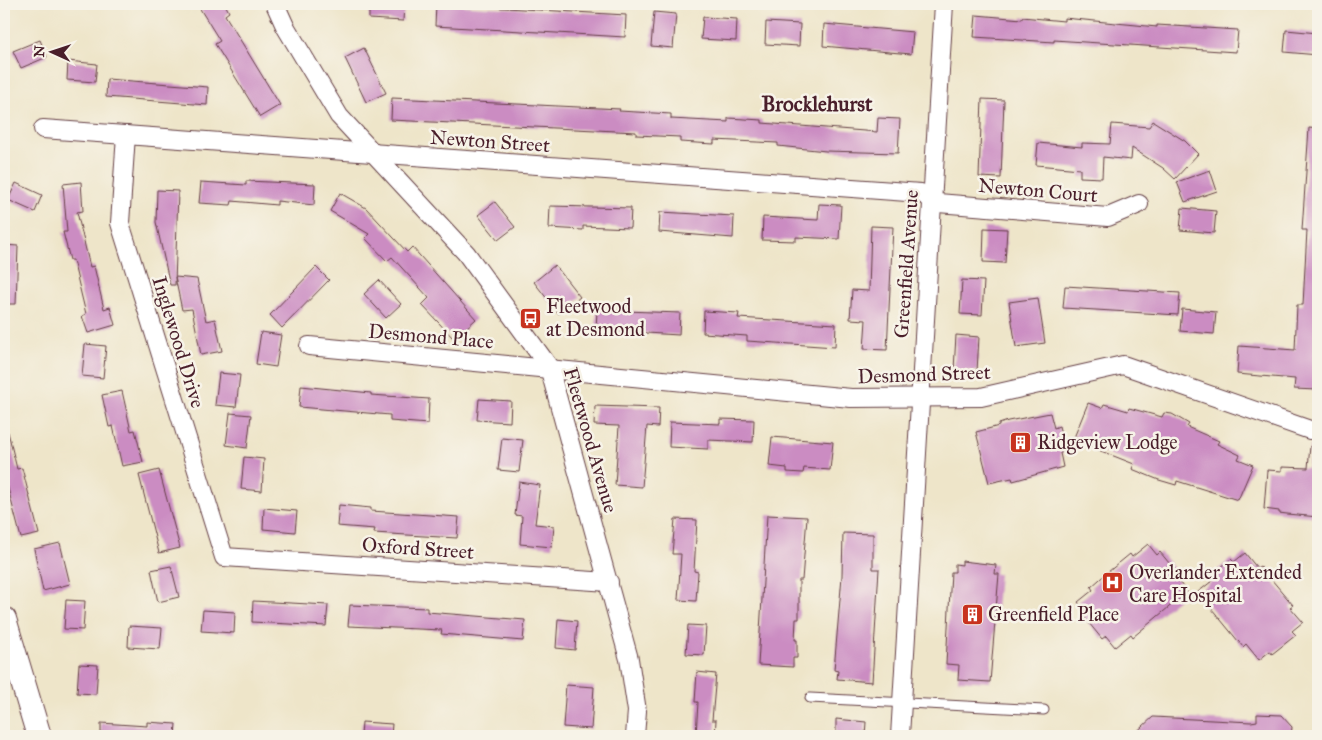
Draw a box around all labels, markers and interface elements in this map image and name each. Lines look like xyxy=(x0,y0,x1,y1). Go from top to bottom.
north arrow xyxy=(28,28,78,78)
text: N xyxy=(31,45,48,58)
district label: Brocklehurst xyxy=(762,91,873,117)
street label: Newton Street xyxy=(429,125,551,157)
street label: Newton Court xyxy=(977,173,1099,207)
street label: Greenfield Avenue xyxy=(889,189,923,339)
street label: Inglewood Drive xyxy=(147,273,210,411)
place label: Fleetwood at Desmond xyxy=(546,294,645,341)
bus stop icon: Fleetwood at Desmond xyxy=(518,306,542,330)
street label: Desmond Place xyxy=(367,319,495,353)
street label: Desmond Street xyxy=(857,360,991,388)
street label: Fleetwood Avenue xyxy=(559,365,623,515)
building icon: Ridgeview Lodge xyxy=(1009,430,1033,454)
place label: Ridgeview Lodge xyxy=(1037,430,1178,455)
street label: Oxford Street xyxy=(361,532,475,564)
place label: Overlander Extended Care Hospital xyxy=(1129,560,1302,607)
hospital icon: Overlander Extended Care Hospital xyxy=(1101,571,1125,595)
building icon: Greenfield Place xyxy=(960,602,984,626)
place label: Greenfield Place xyxy=(988,602,1119,626)

